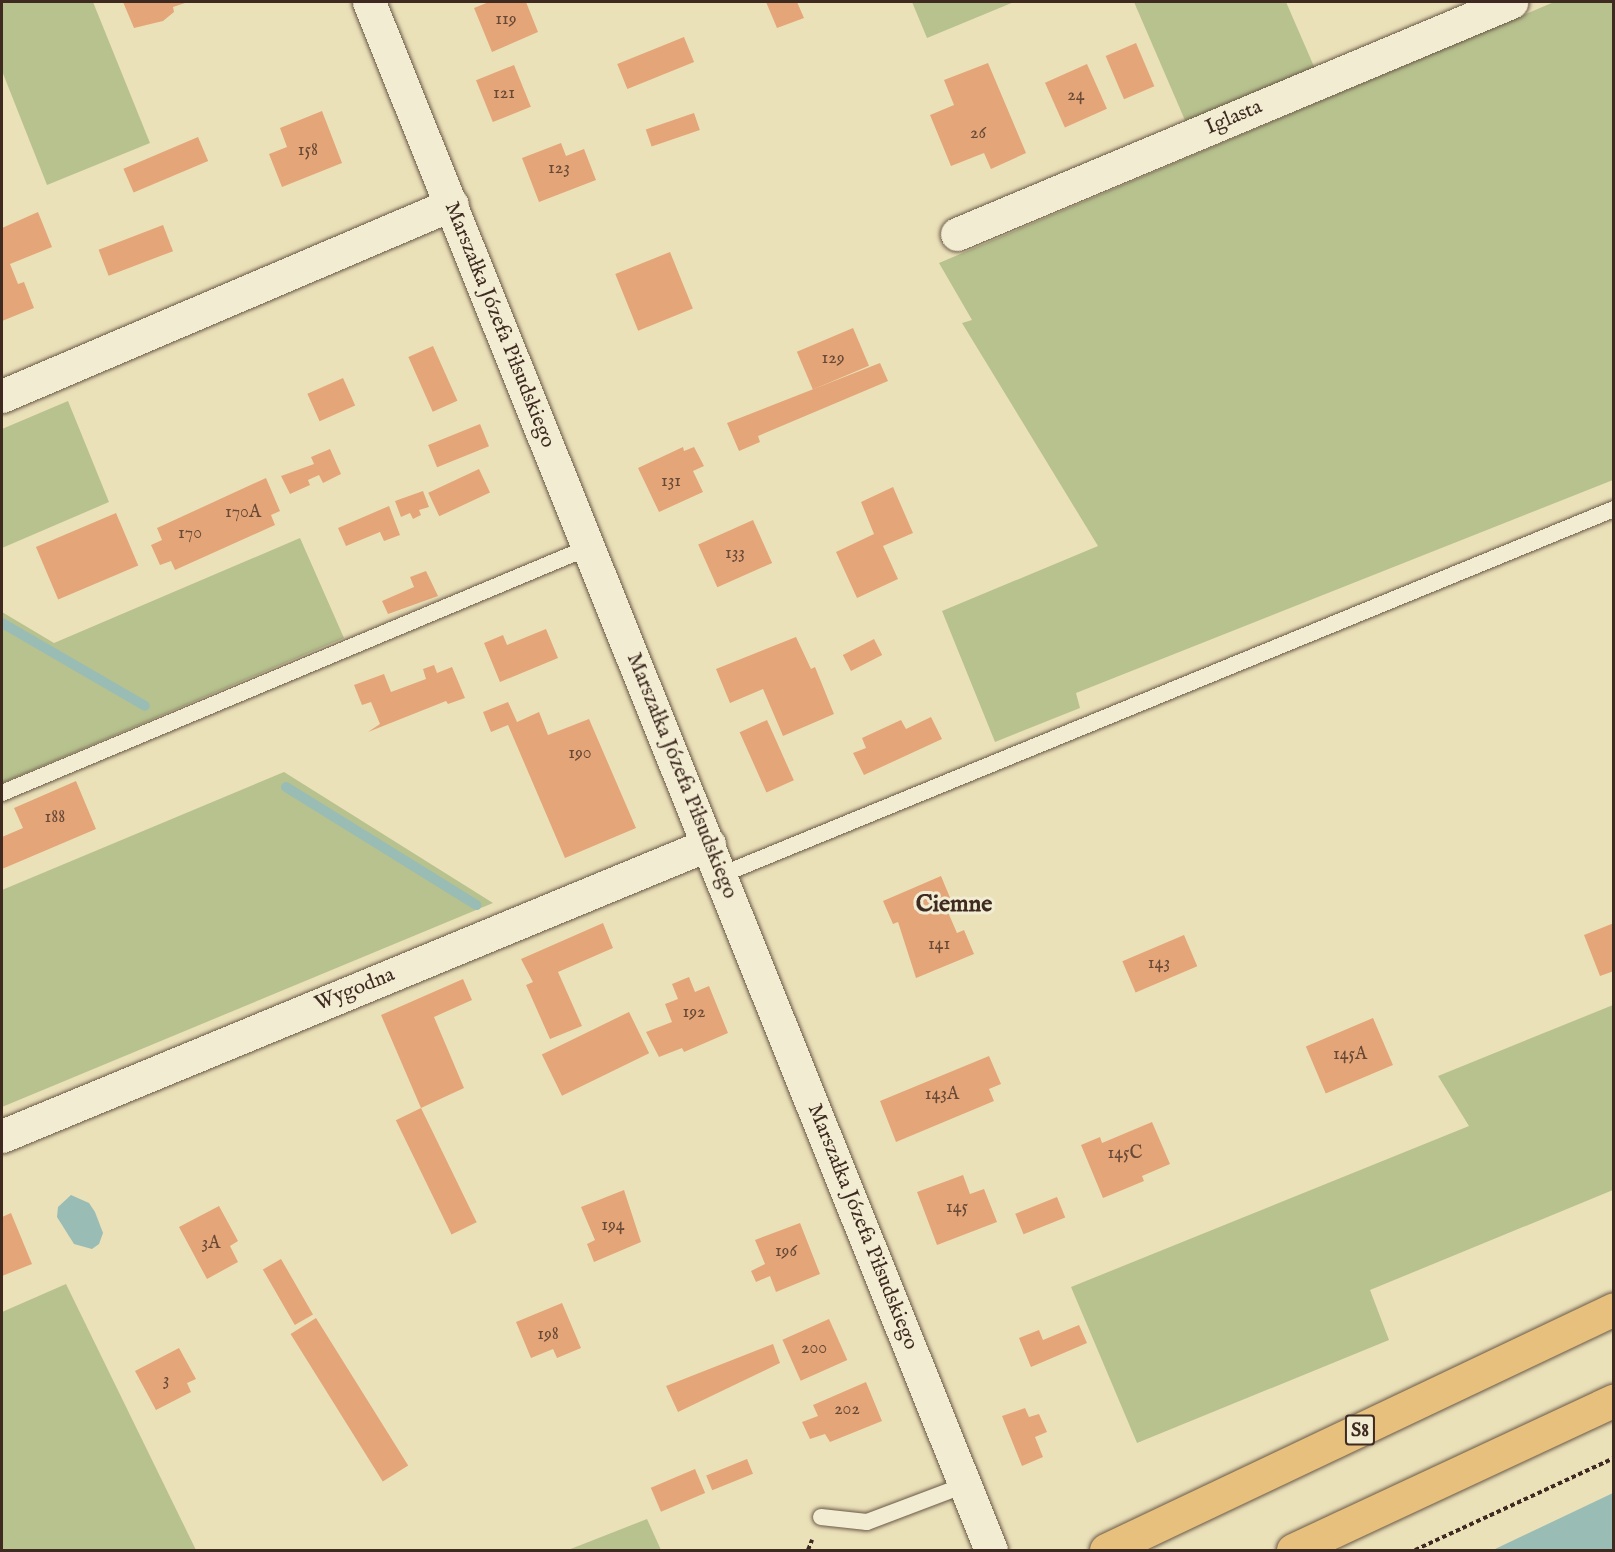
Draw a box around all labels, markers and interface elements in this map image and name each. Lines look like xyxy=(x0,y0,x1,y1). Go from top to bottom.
house number: 119 xyxy=(495,9,517,31)
house number: 121 xyxy=(493,83,515,105)
house number: 24 xyxy=(1067,85,1085,107)
street label: Iglasta xyxy=(1202,95,1266,141)
house number: 26 xyxy=(970,123,986,145)
house number: 158 xyxy=(298,140,318,162)
house number: 123 xyxy=(548,158,570,180)
street label: Marszałka Józefa Piłsudskiego xyxy=(438,198,560,452)
house number: 129 xyxy=(821,348,845,370)
house number: 131 xyxy=(661,471,681,493)
house number: 170A xyxy=(225,502,261,524)
house number: 170 xyxy=(178,523,202,545)
house number: 133 xyxy=(725,543,745,565)
street label: Marszałka Józefa Piłsudskiego xyxy=(620,649,742,903)
house number: 190 xyxy=(568,743,592,765)
house number: 188 xyxy=(45,807,65,829)
district label: Ciemne xyxy=(916,891,992,919)
house number: 141 xyxy=(928,934,950,956)
house number: 143 xyxy=(1148,953,1170,975)
street label: Wygodna xyxy=(311,963,399,1017)
house number: 192 xyxy=(682,1002,706,1024)
house number: 145A xyxy=(1333,1044,1367,1066)
house number: 143A xyxy=(925,1084,959,1106)
street label: Marszałka Józefa Piłsudskiego xyxy=(801,1100,923,1354)
house number: 145C xyxy=(1108,1143,1142,1165)
house number: 145 xyxy=(946,1197,968,1219)
house number: 194 xyxy=(601,1215,625,1237)
house number: 3A xyxy=(202,1233,220,1255)
house number: 196 xyxy=(775,1241,797,1263)
house number: 198 xyxy=(537,1324,559,1346)
house number: 200 xyxy=(801,1338,827,1360)
house number: 3 xyxy=(163,1370,169,1392)
house number: 202 xyxy=(834,1399,860,1421)
road number: S8 xyxy=(1344,1413,1376,1447)

